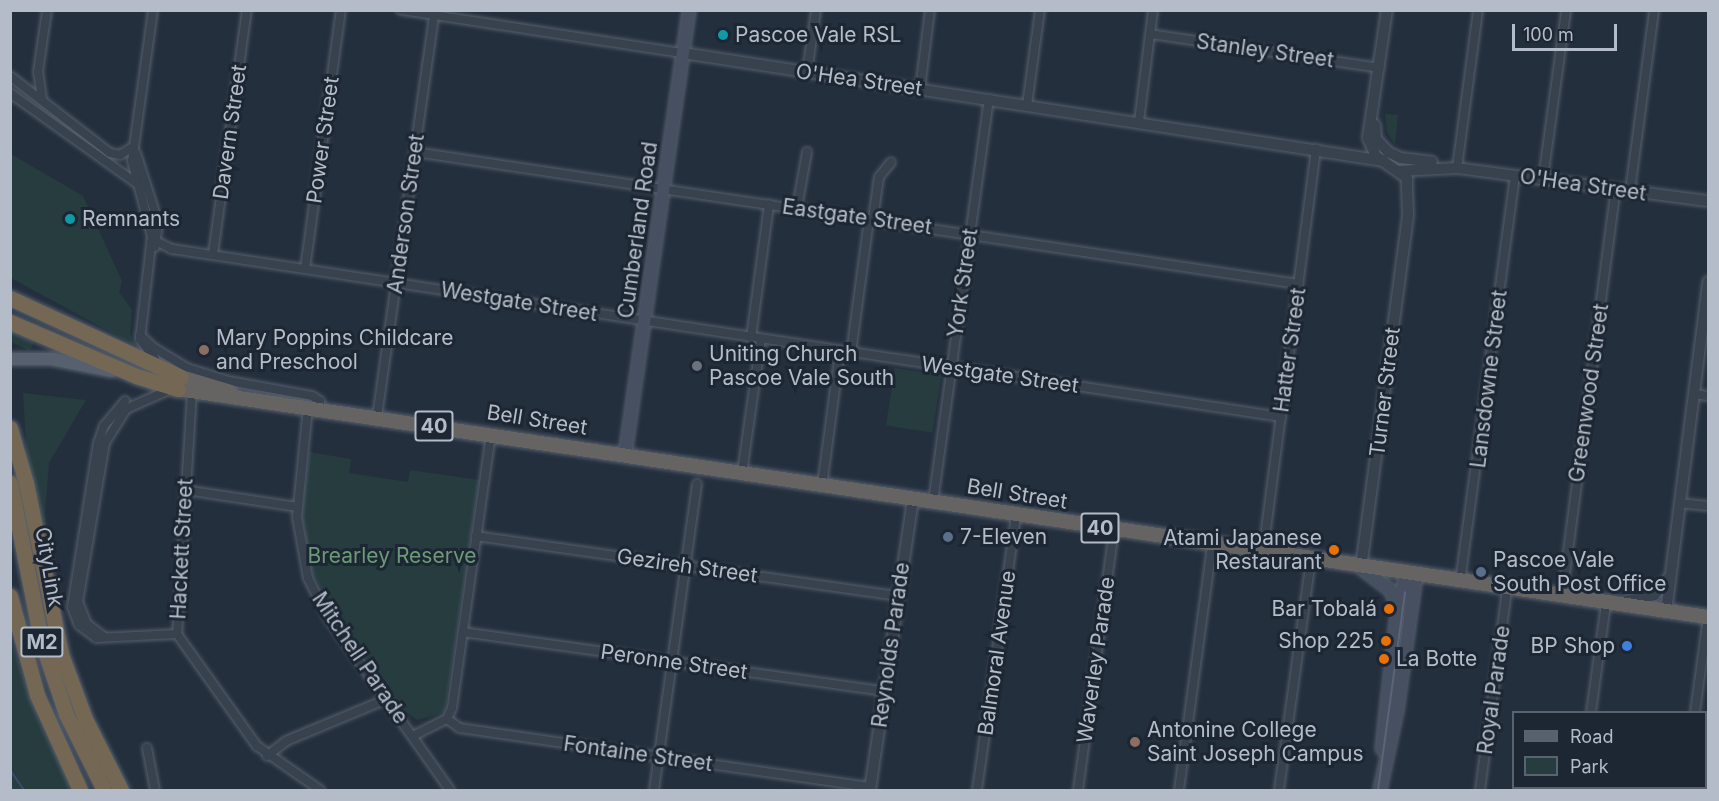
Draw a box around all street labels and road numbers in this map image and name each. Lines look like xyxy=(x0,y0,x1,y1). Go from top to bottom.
street label: Stanley Street xyxy=(1195,29,1335,73)
street label: O'Hea Street xyxy=(794,59,924,101)
street label: Davern Street xyxy=(208,63,252,201)
street label: Power Street xyxy=(302,75,344,205)
street label: Anderson Street xyxy=(382,132,430,296)
street label: Cumberland Road xyxy=(613,140,663,320)
street label: O'Hea Street xyxy=(1518,164,1648,206)
street label: Eastgate Street xyxy=(781,194,933,240)
street label: York Street xyxy=(943,227,983,339)
street label: Westgate Street xyxy=(439,277,599,327)
street label: Hatter Street xyxy=(1269,286,1311,414)
street label: Lansdowne Street xyxy=(1466,289,1512,469)
street label: Greenwood Street xyxy=(1564,302,1614,484)
street label: Turner Street xyxy=(1365,326,1405,458)
street label: Westgate Street xyxy=(920,352,1080,398)
street label: Bell Street xyxy=(485,400,589,440)
road number: 40 xyxy=(413,409,455,443)
street label: Bell Street xyxy=(965,474,1069,514)
street label: Hackett Street xyxy=(166,478,198,620)
road number: 40 xyxy=(1079,511,1121,545)
street label: CityLink xyxy=(30,525,68,609)
street label: Gezireh Street xyxy=(615,544,759,588)
street label: Reynolds Parade xyxy=(867,561,915,729)
street label: Balmoral Avenue xyxy=(973,569,1021,737)
street label: Waverley Parade xyxy=(1072,575,1120,745)
street label: Mitchell Parade xyxy=(307,587,413,729)
street label: Royal Parade xyxy=(1472,624,1516,756)
road number: M2 xyxy=(20,625,64,659)
street label: Peronne Street xyxy=(599,639,749,685)
street label: Fontaine Street xyxy=(562,731,714,777)

